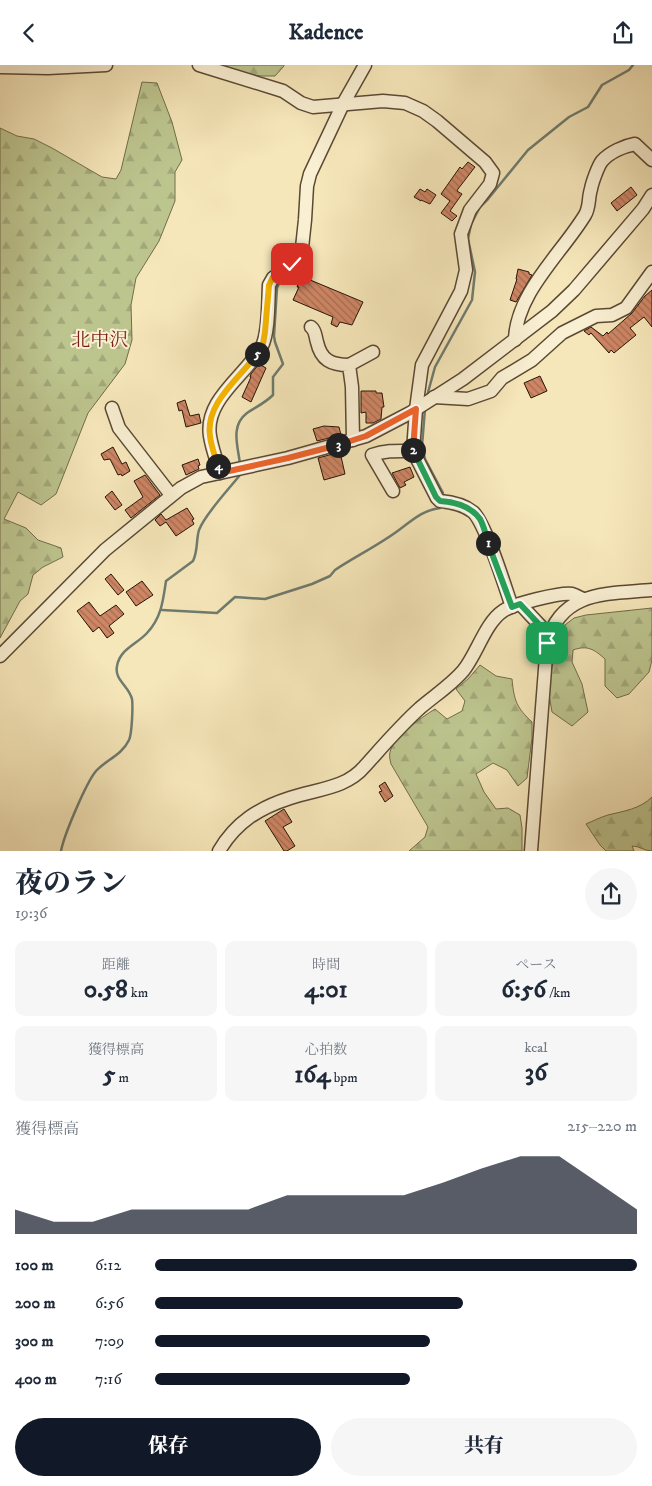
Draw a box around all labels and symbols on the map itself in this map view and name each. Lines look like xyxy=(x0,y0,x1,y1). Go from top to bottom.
pin xyxy=(271,243,313,285)
district label: 北中沢 xyxy=(71,329,129,352)
pin: 5 xyxy=(244,341,270,367)
pin: 3 xyxy=(326,433,350,457)
pin: 2 xyxy=(400,437,426,463)
pin: 4 xyxy=(206,453,230,479)
pin: 1 xyxy=(476,531,500,555)
pin xyxy=(526,622,568,664)

